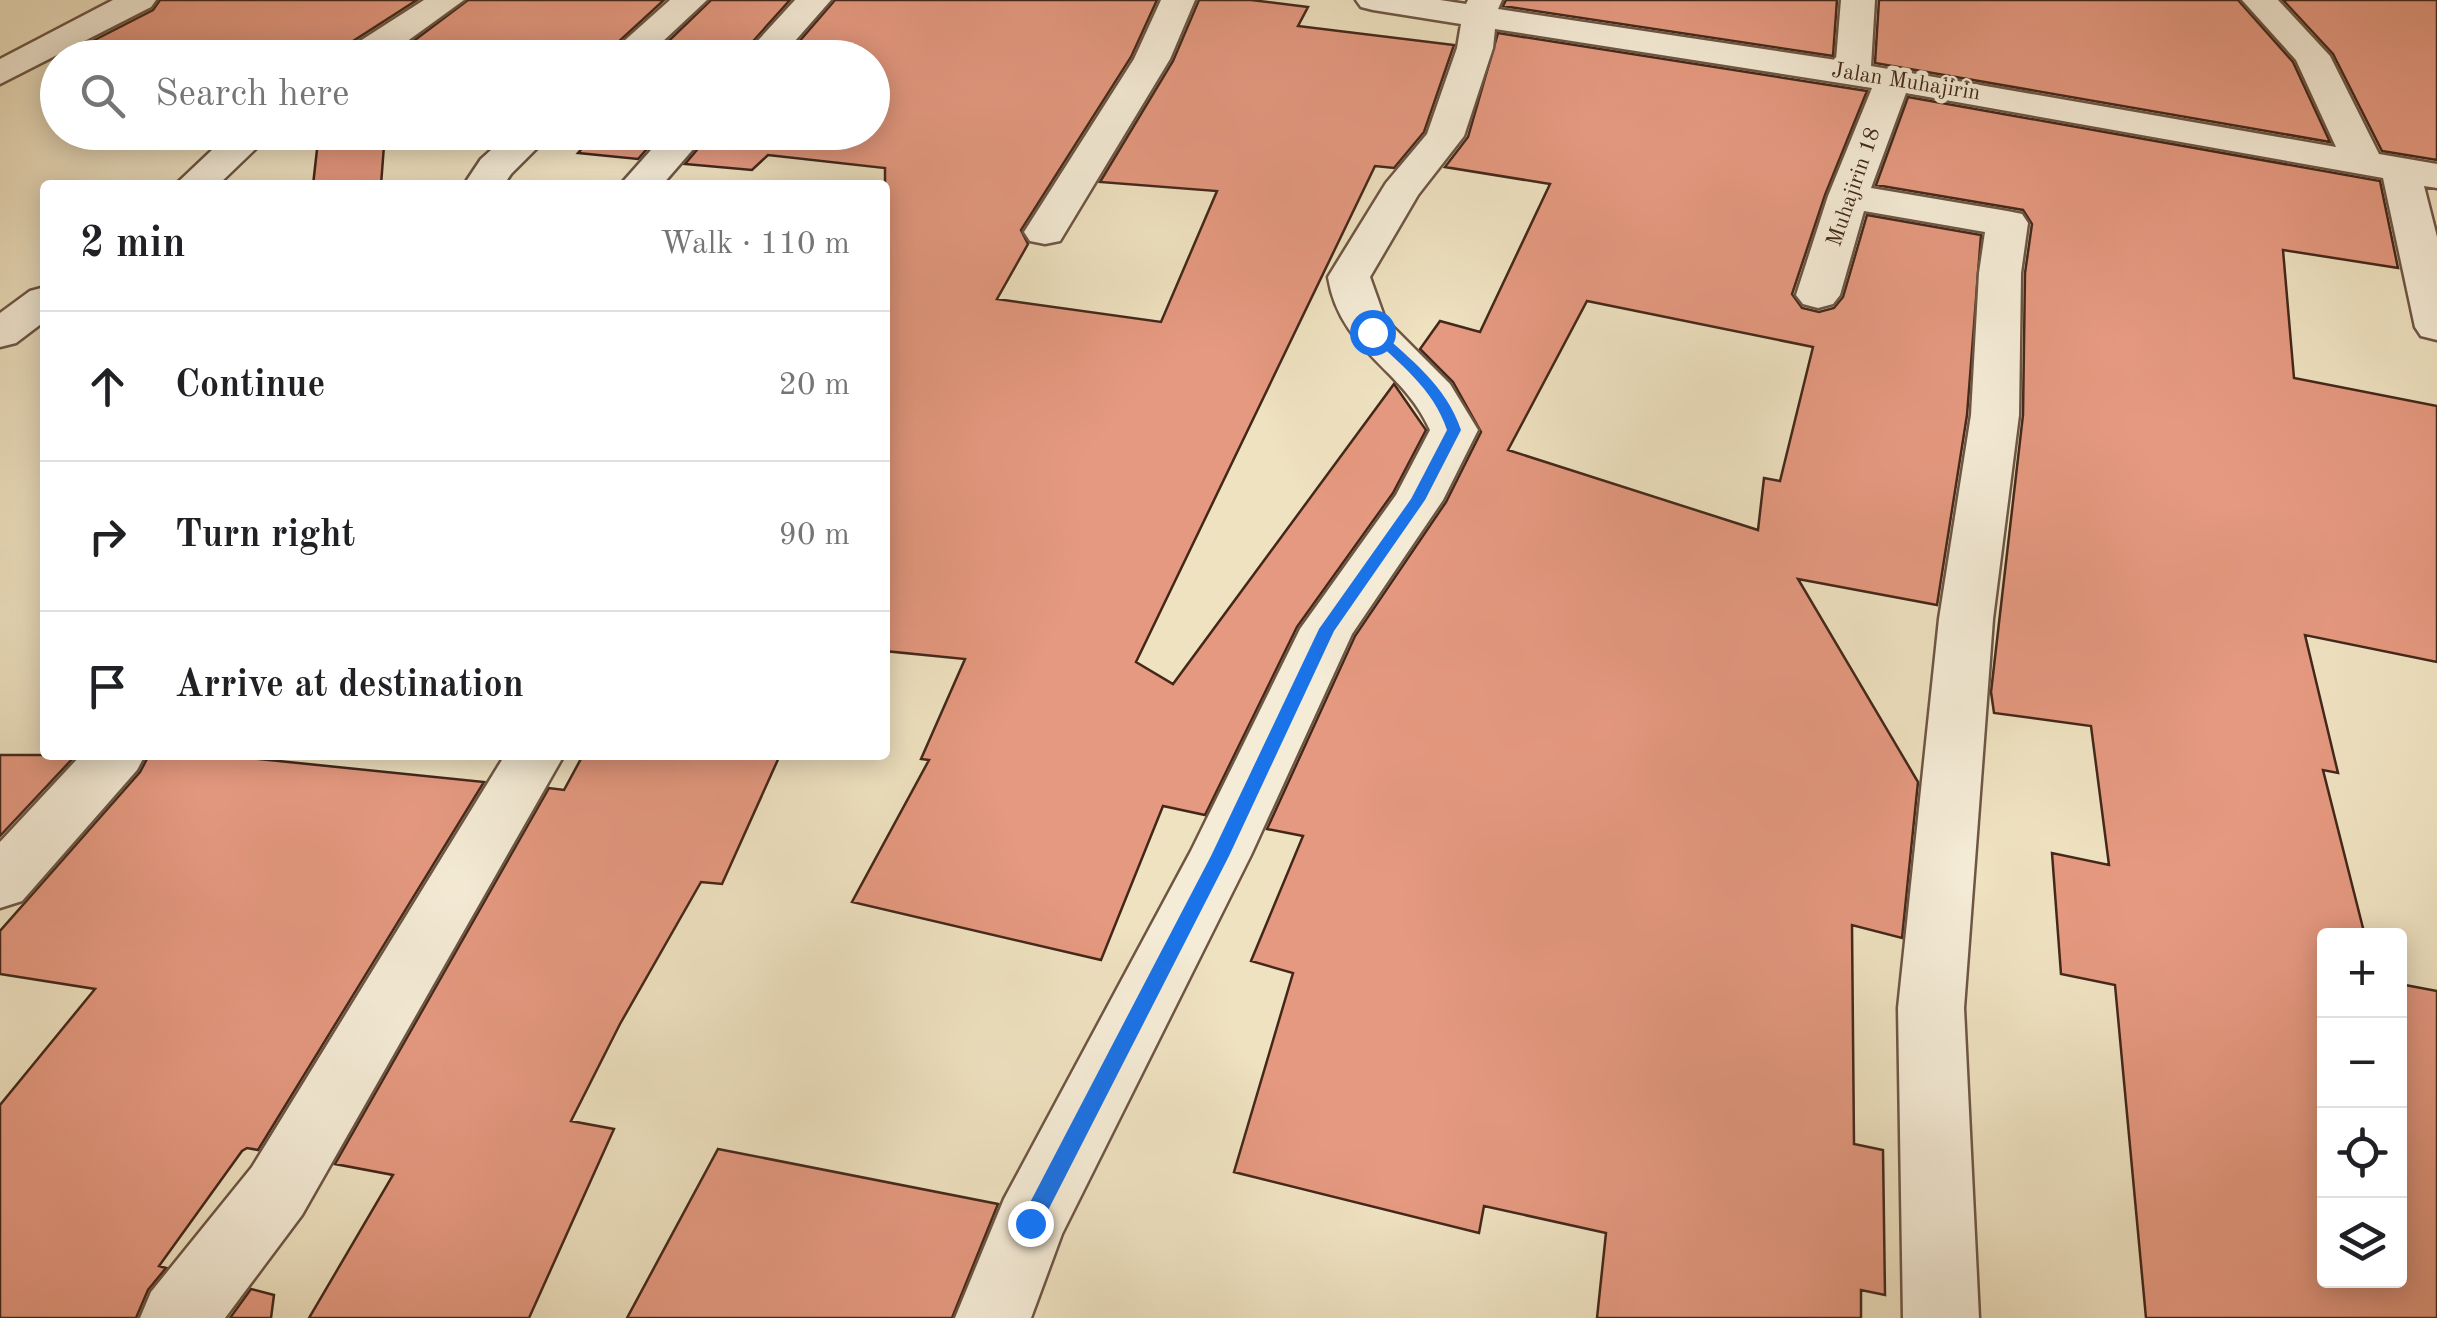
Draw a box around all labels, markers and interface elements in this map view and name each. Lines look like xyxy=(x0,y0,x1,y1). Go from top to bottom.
search box xyxy=(40,40,890,150)
street label: Jalan Muhajirin xyxy=(1830,59,1982,105)
icon: search xyxy=(75,68,130,123)
text: Search here xyxy=(155,76,350,114)
street label: Muhajirin 18 xyxy=(1823,125,1885,249)
text: 2 min xyxy=(80,224,186,266)
text: Walk · 110 m xyxy=(660,229,850,261)
route start xyxy=(1350,310,1396,356)
icon: ahead xyxy=(80,359,135,414)
text: Continue xyxy=(175,367,325,405)
text: 20 m xyxy=(779,370,850,402)
icon: right xyxy=(80,509,135,564)
text: Turn right xyxy=(175,517,355,555)
text: 90 m xyxy=(779,520,850,552)
icon: arrive xyxy=(80,659,135,714)
text: Arrive at destination xyxy=(175,667,524,705)
map controls xyxy=(2317,928,2407,1288)
button: + xyxy=(2317,928,2407,1018)
button: − xyxy=(2317,1018,2407,1108)
button: locate xyxy=(2317,1108,2407,1198)
button: layers xyxy=(2317,1198,2407,1288)
route end xyxy=(1008,1201,1054,1247)

